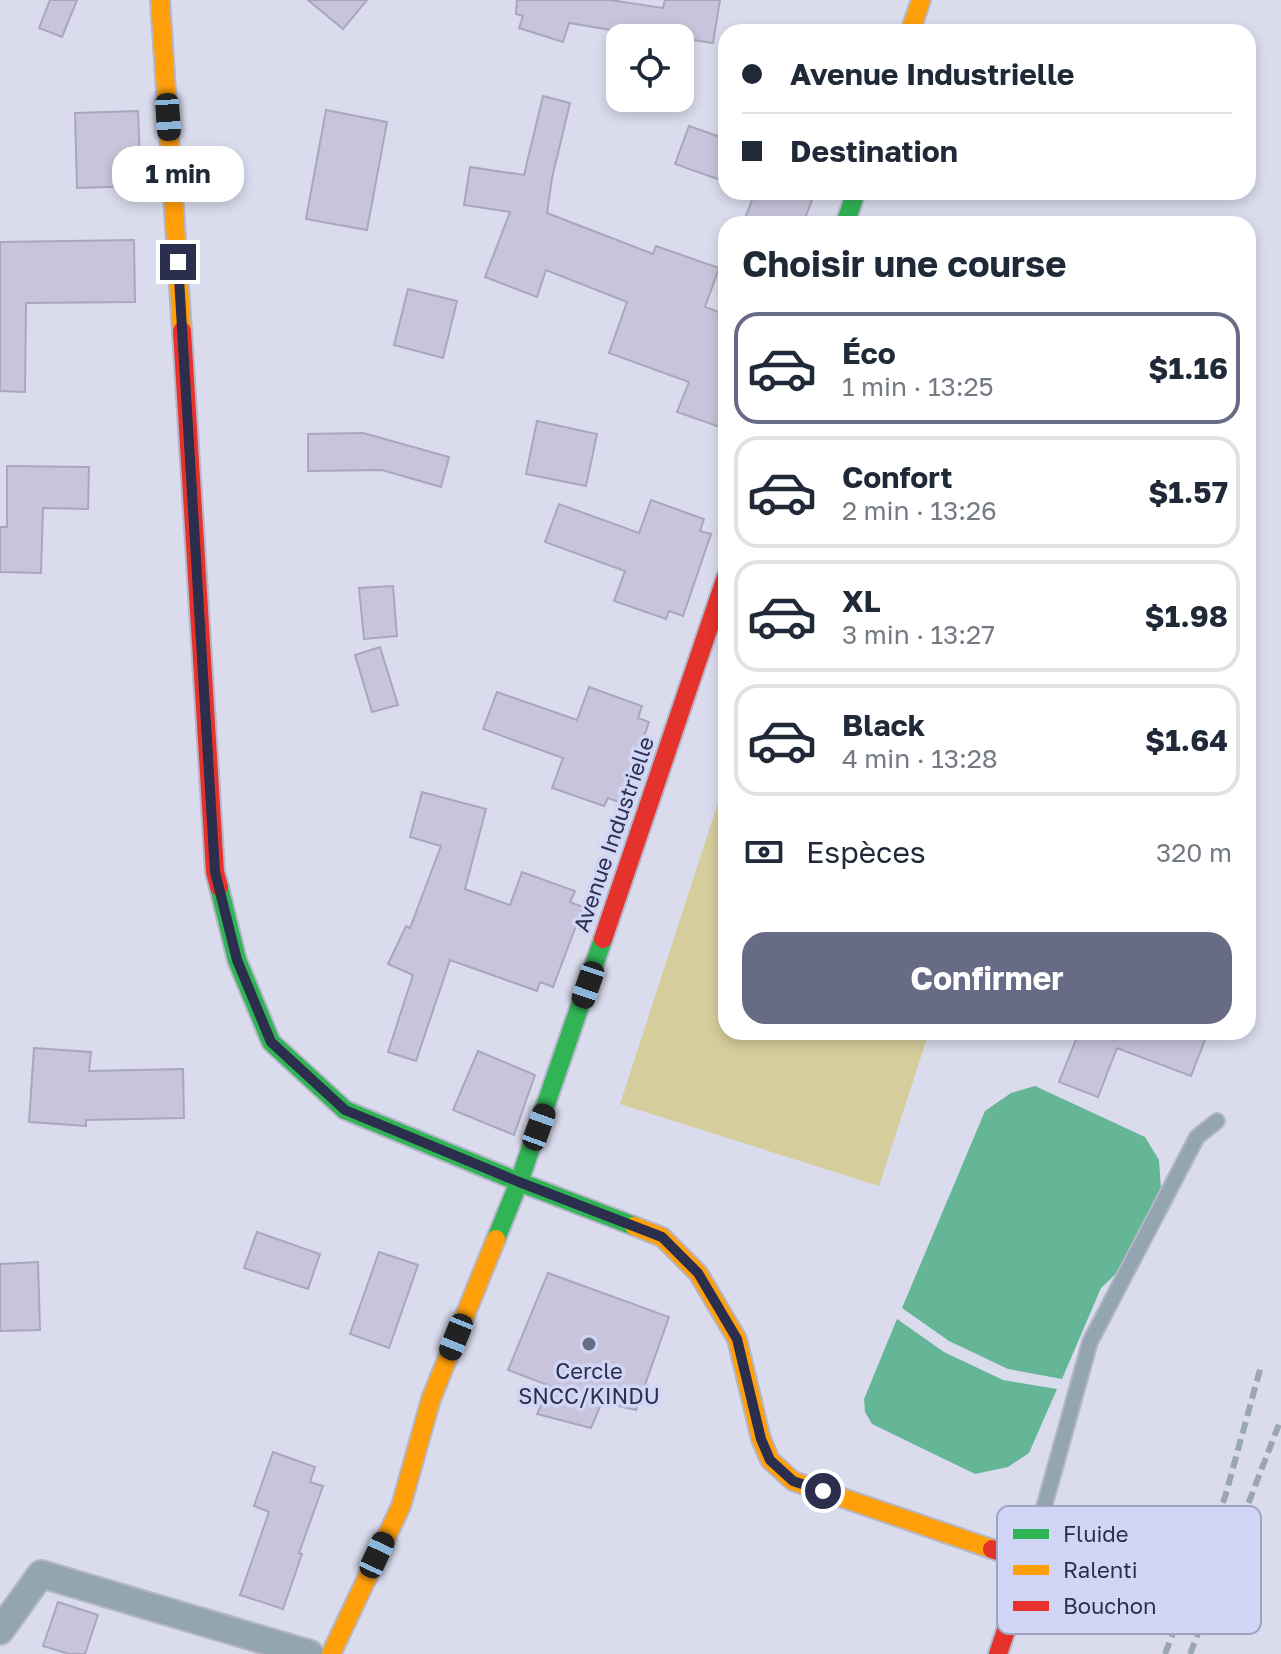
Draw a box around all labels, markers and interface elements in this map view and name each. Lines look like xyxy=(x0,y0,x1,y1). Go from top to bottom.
map controls xyxy=(606,24,694,112)
button: locate xyxy=(606,24,694,112)
text: Avenue Industrielle xyxy=(790,56,1075,92)
car xyxy=(154,92,182,142)
text: Destination xyxy=(790,133,958,169)
callout: 1 min xyxy=(112,146,244,202)
text: 1 min xyxy=(145,158,211,189)
text: Choisir une course xyxy=(742,242,1066,285)
route end xyxy=(160,244,196,280)
icon: car xyxy=(746,332,818,404)
text: Éco xyxy=(842,335,896,371)
text: $1.16 xyxy=(1148,350,1228,386)
text: 1 min · 13:25 xyxy=(842,371,994,402)
icon: car xyxy=(746,456,818,528)
text: Confort xyxy=(842,459,953,495)
text: $1.57 xyxy=(1148,474,1228,510)
text: 2 min · 13:26 xyxy=(842,495,997,526)
icon: car xyxy=(746,580,818,652)
text: XL xyxy=(842,583,881,619)
text: $1.98 xyxy=(1145,598,1228,634)
text: 3 min · 13:27 xyxy=(842,619,995,650)
icon: car xyxy=(746,704,818,776)
text: Black xyxy=(842,707,925,743)
text: $1.64 xyxy=(1145,722,1228,758)
street label: Avenue Industrielle xyxy=(567,733,659,935)
text: 4 min · 13:28 xyxy=(842,743,998,774)
icon: cash xyxy=(742,830,786,874)
text: Espèces xyxy=(806,834,926,870)
text: 320 m xyxy=(1156,837,1232,868)
button: Confirmer xyxy=(742,932,1232,1024)
car xyxy=(569,958,607,1012)
car xyxy=(520,1100,558,1154)
car xyxy=(436,1310,476,1364)
marker: Cercle SNCC/KINDU xyxy=(580,1335,598,1353)
place label: Cercle SNCC/KINDU xyxy=(518,1357,660,1409)
route start xyxy=(805,1473,841,1509)
legend xyxy=(997,1506,1261,1634)
text: Fluide xyxy=(1063,1520,1129,1547)
car xyxy=(356,1528,398,1582)
text: Ralenti xyxy=(1063,1556,1138,1583)
text: Bouchon xyxy=(1063,1592,1157,1619)

